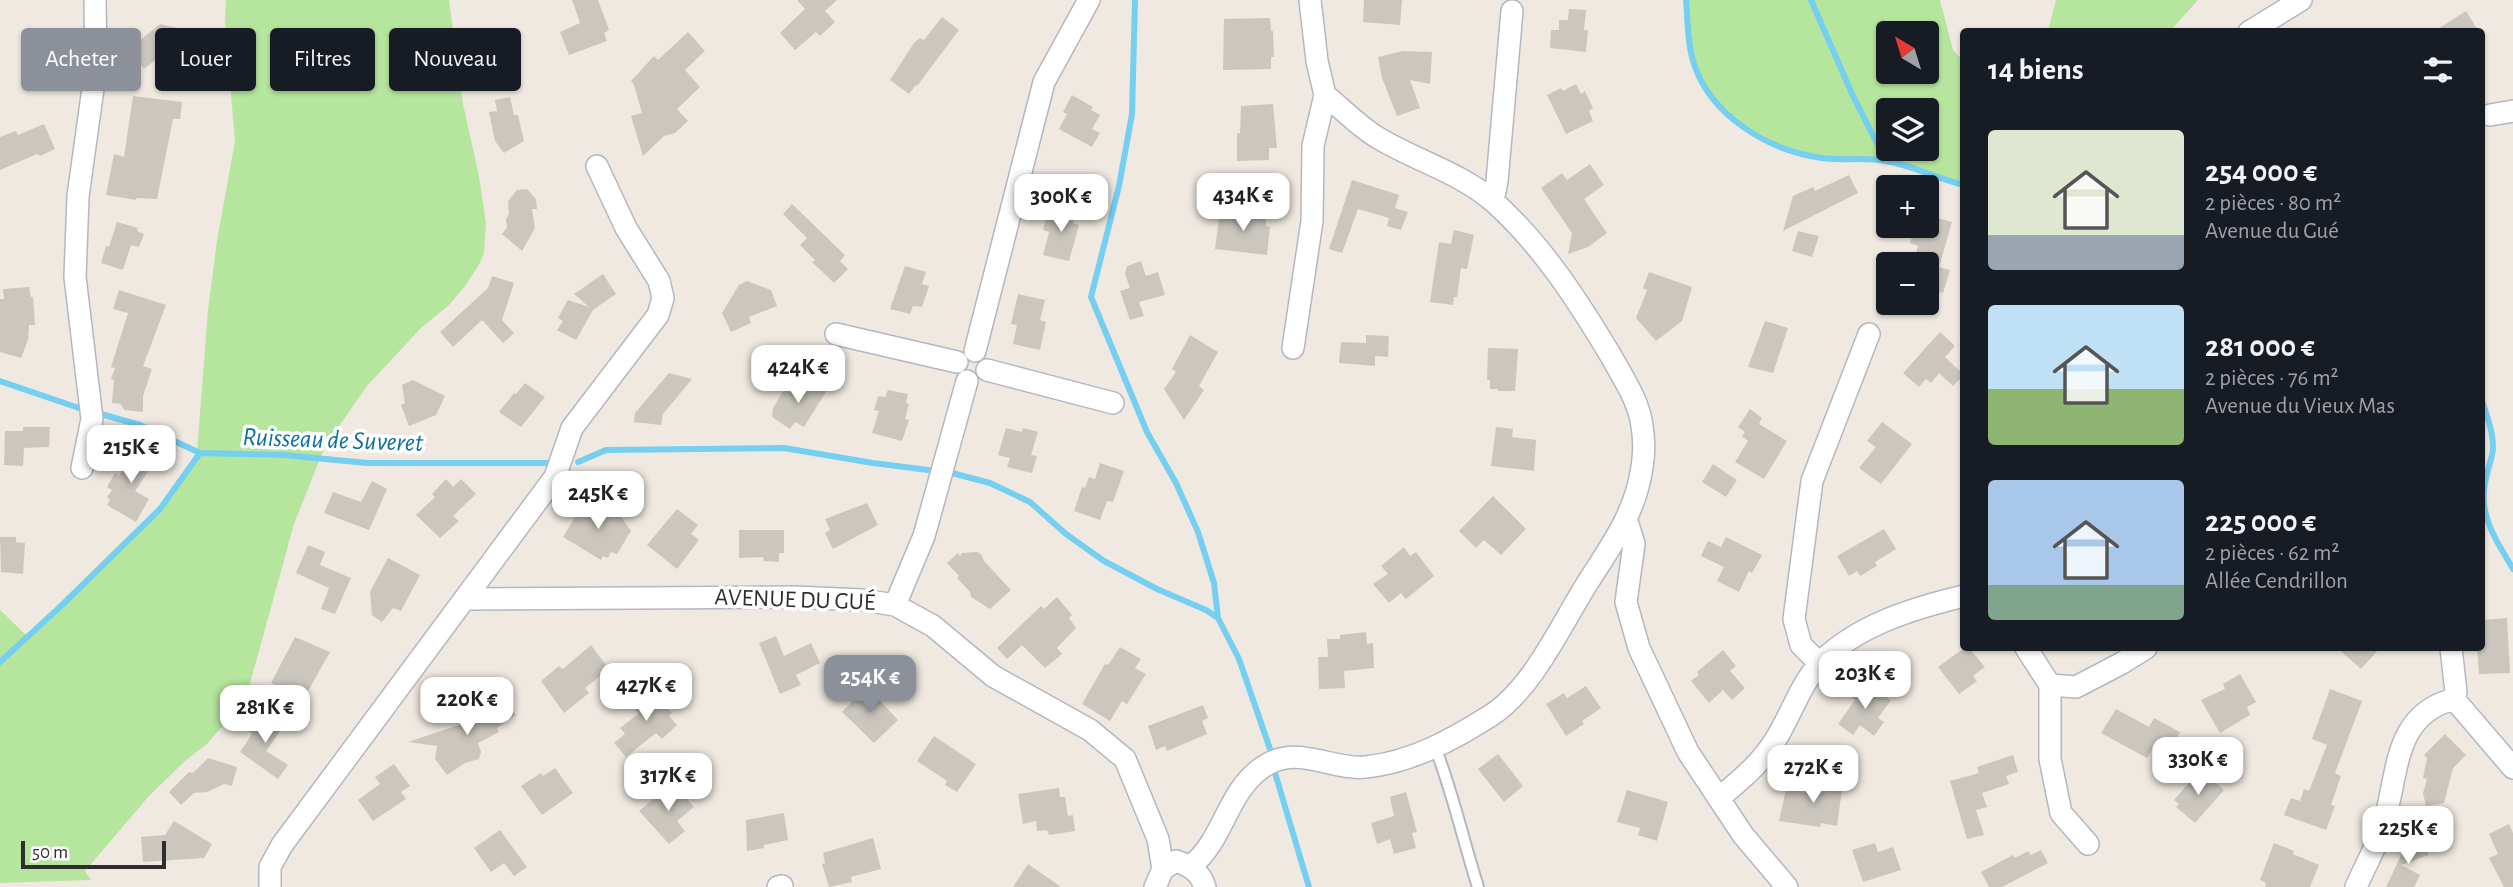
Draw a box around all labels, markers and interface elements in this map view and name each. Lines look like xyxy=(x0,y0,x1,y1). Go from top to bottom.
north arrow xyxy=(1876,21,1939,84)
map controls xyxy=(1876,21,1939,315)
chip: Acheter xyxy=(21,28,141,91)
chip: Louer xyxy=(155,28,256,91)
chip: Filtres xyxy=(270,28,375,91)
chip: Nouveau xyxy=(389,28,521,91)
icon: filters xyxy=(2419,51,2457,89)
text: 14 biens xyxy=(1988,55,2084,85)
button: layers xyxy=(1876,98,1939,161)
text: 254 000 € xyxy=(2205,157,2317,187)
icon: home xyxy=(2044,158,2128,242)
pin: 300K € xyxy=(1004,174,1118,234)
pin: 434K € xyxy=(1186,174,1300,233)
button: + xyxy=(1876,175,1939,238)
text: 434K € xyxy=(1213,184,1273,207)
text: 300K € xyxy=(1030,185,1092,208)
text: 2 pièces · 80 m² xyxy=(2205,192,2341,215)
text: Avenue du Gué xyxy=(2205,220,2339,243)
button: − xyxy=(1876,252,1939,315)
text: 281 000 € xyxy=(2205,332,2315,362)
icon: home xyxy=(2044,333,2128,417)
pin: 424K € xyxy=(741,346,855,405)
text: 424K € xyxy=(767,356,829,379)
text: 2 pièces · 76 m² xyxy=(2205,367,2339,390)
text: Avenue du Vieux Mas xyxy=(2205,395,2395,418)
water label: Ruisseau de Suveret xyxy=(242,424,424,456)
pin: 215K € xyxy=(74,426,188,485)
text: 215K € xyxy=(103,436,159,459)
pin: 245K € xyxy=(541,472,655,531)
text: 245K € xyxy=(568,482,628,505)
text: 225 000 € xyxy=(2205,507,2316,537)
icon: home xyxy=(2044,508,2128,592)
text: 2 pièces · 62 m² xyxy=(2205,542,2339,565)
text: Allée Cendrillon xyxy=(2205,570,2348,593)
street label: AVENUE DU GUÉ xyxy=(714,583,876,615)
pin: 203K € xyxy=(1808,652,1922,711)
pin: 254K € xyxy=(813,656,927,715)
text: 203K € xyxy=(1835,662,1895,685)
pin: 427K € xyxy=(589,664,703,723)
text: 254K € xyxy=(840,666,900,689)
text: 427K € xyxy=(616,674,676,697)
pin: 220K € xyxy=(410,678,524,737)
pin: 281K € xyxy=(208,686,322,745)
text: 220K € xyxy=(436,688,498,711)
text: 281K € xyxy=(236,696,294,719)
pin: 330K € xyxy=(2141,738,2255,797)
pin: 272K € xyxy=(1756,746,1870,805)
text: 330K € xyxy=(2168,748,2228,771)
pin: 317K € xyxy=(611,754,725,813)
text: 272K € xyxy=(1783,756,1843,779)
text: 317K € xyxy=(640,764,696,787)
pin: 225K € xyxy=(2351,806,2465,866)
text: 225K € xyxy=(2378,817,2438,840)
scale bar xyxy=(21,838,166,870)
text: 50 m xyxy=(32,843,68,862)

